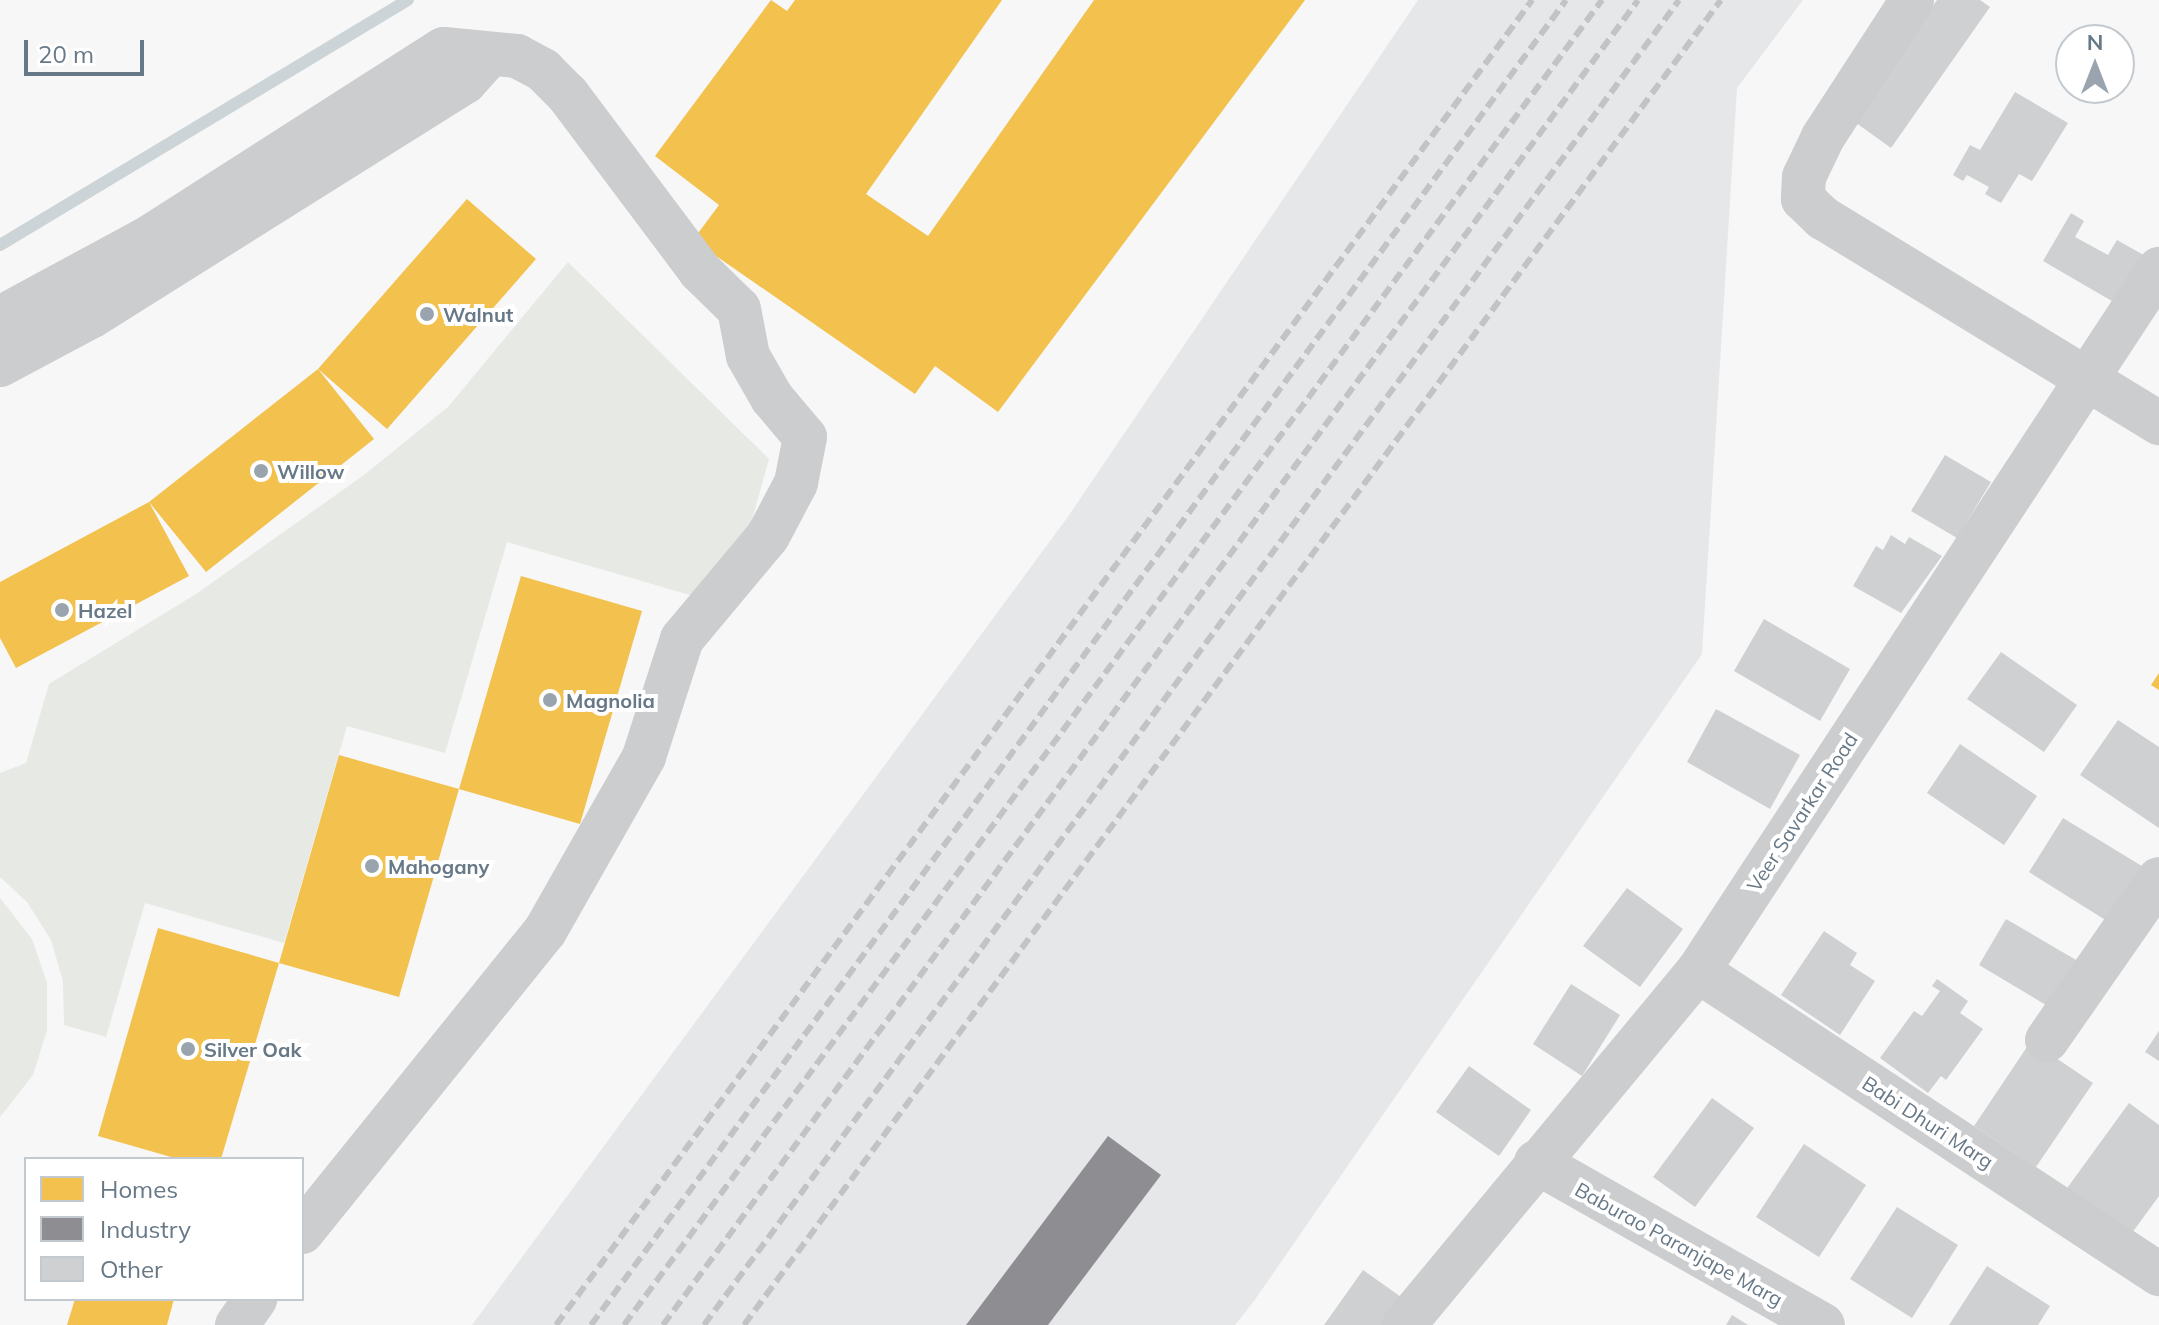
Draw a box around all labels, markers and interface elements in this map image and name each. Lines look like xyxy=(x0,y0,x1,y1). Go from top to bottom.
scale bar xyxy=(28,24,148,74)
north arrow xyxy=(2055,24,2135,104)
text: N xyxy=(2087,28,2103,56)
text: 20 m xyxy=(38,39,94,69)
place label: Walnut xyxy=(443,302,513,326)
marker: Walnut xyxy=(418,305,436,323)
place label: Willow xyxy=(277,459,344,483)
marker: Willow xyxy=(252,462,270,480)
place label: Hazel xyxy=(78,598,132,622)
marker: Hazel xyxy=(53,601,71,619)
place label: Magnolia xyxy=(566,688,655,712)
marker: Magnolia xyxy=(541,691,559,709)
street label: Veer Savarkar Road xyxy=(1742,728,1862,896)
place label: Mahogany xyxy=(388,854,489,878)
marker: Mahogany xyxy=(363,857,381,875)
place label: Silver Oak xyxy=(204,1037,301,1061)
marker: Silver Oak xyxy=(179,1040,197,1058)
street label: Babi Dhuri Marg xyxy=(1858,1071,1998,1173)
legend xyxy=(24,1157,304,1301)
text: Homes xyxy=(100,1174,178,1204)
street label: Baburao Paranjape Marg xyxy=(1571,1177,1787,1311)
text: Industry xyxy=(100,1214,191,1244)
text: Other xyxy=(100,1254,163,1284)

